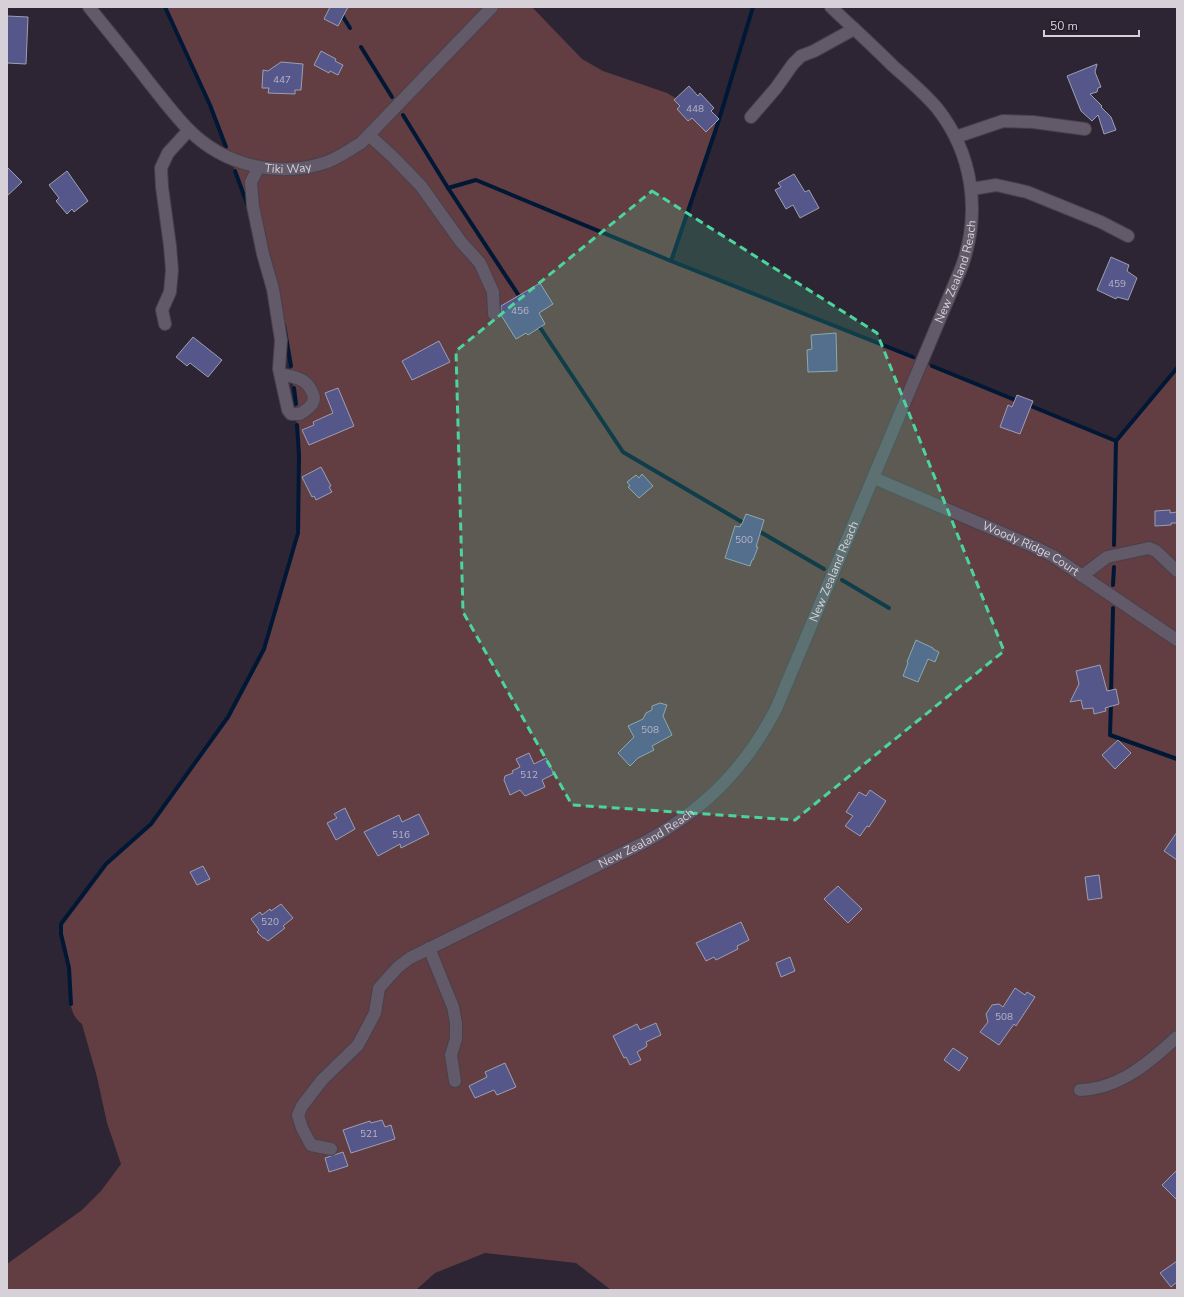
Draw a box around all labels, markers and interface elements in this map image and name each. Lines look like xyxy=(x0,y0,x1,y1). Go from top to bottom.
scale bar xyxy=(1044,12,1139,38)
text: 50 m xyxy=(1050,18,1078,34)
house number: 447 xyxy=(273,73,291,87)
house number: 448 xyxy=(686,102,704,116)
street label: Tiki Way xyxy=(264,158,314,177)
street label: New Zealand Reach xyxy=(931,220,980,325)
house number: 459 xyxy=(1108,277,1126,291)
house number: 456 xyxy=(511,304,529,318)
street label: New Zealand Reach xyxy=(806,518,862,624)
street label: Woody Ridge Court xyxy=(980,518,1083,580)
house number: 500 xyxy=(735,533,753,547)
house number: 508 xyxy=(641,723,659,737)
house number: 512 xyxy=(520,768,538,782)
street label: New Zealand Reach xyxy=(596,805,698,872)
house number: 516 xyxy=(392,828,410,842)
house number: 520 xyxy=(261,915,279,929)
house number: 508 xyxy=(995,1010,1013,1024)
house number: 521 xyxy=(360,1127,378,1141)

